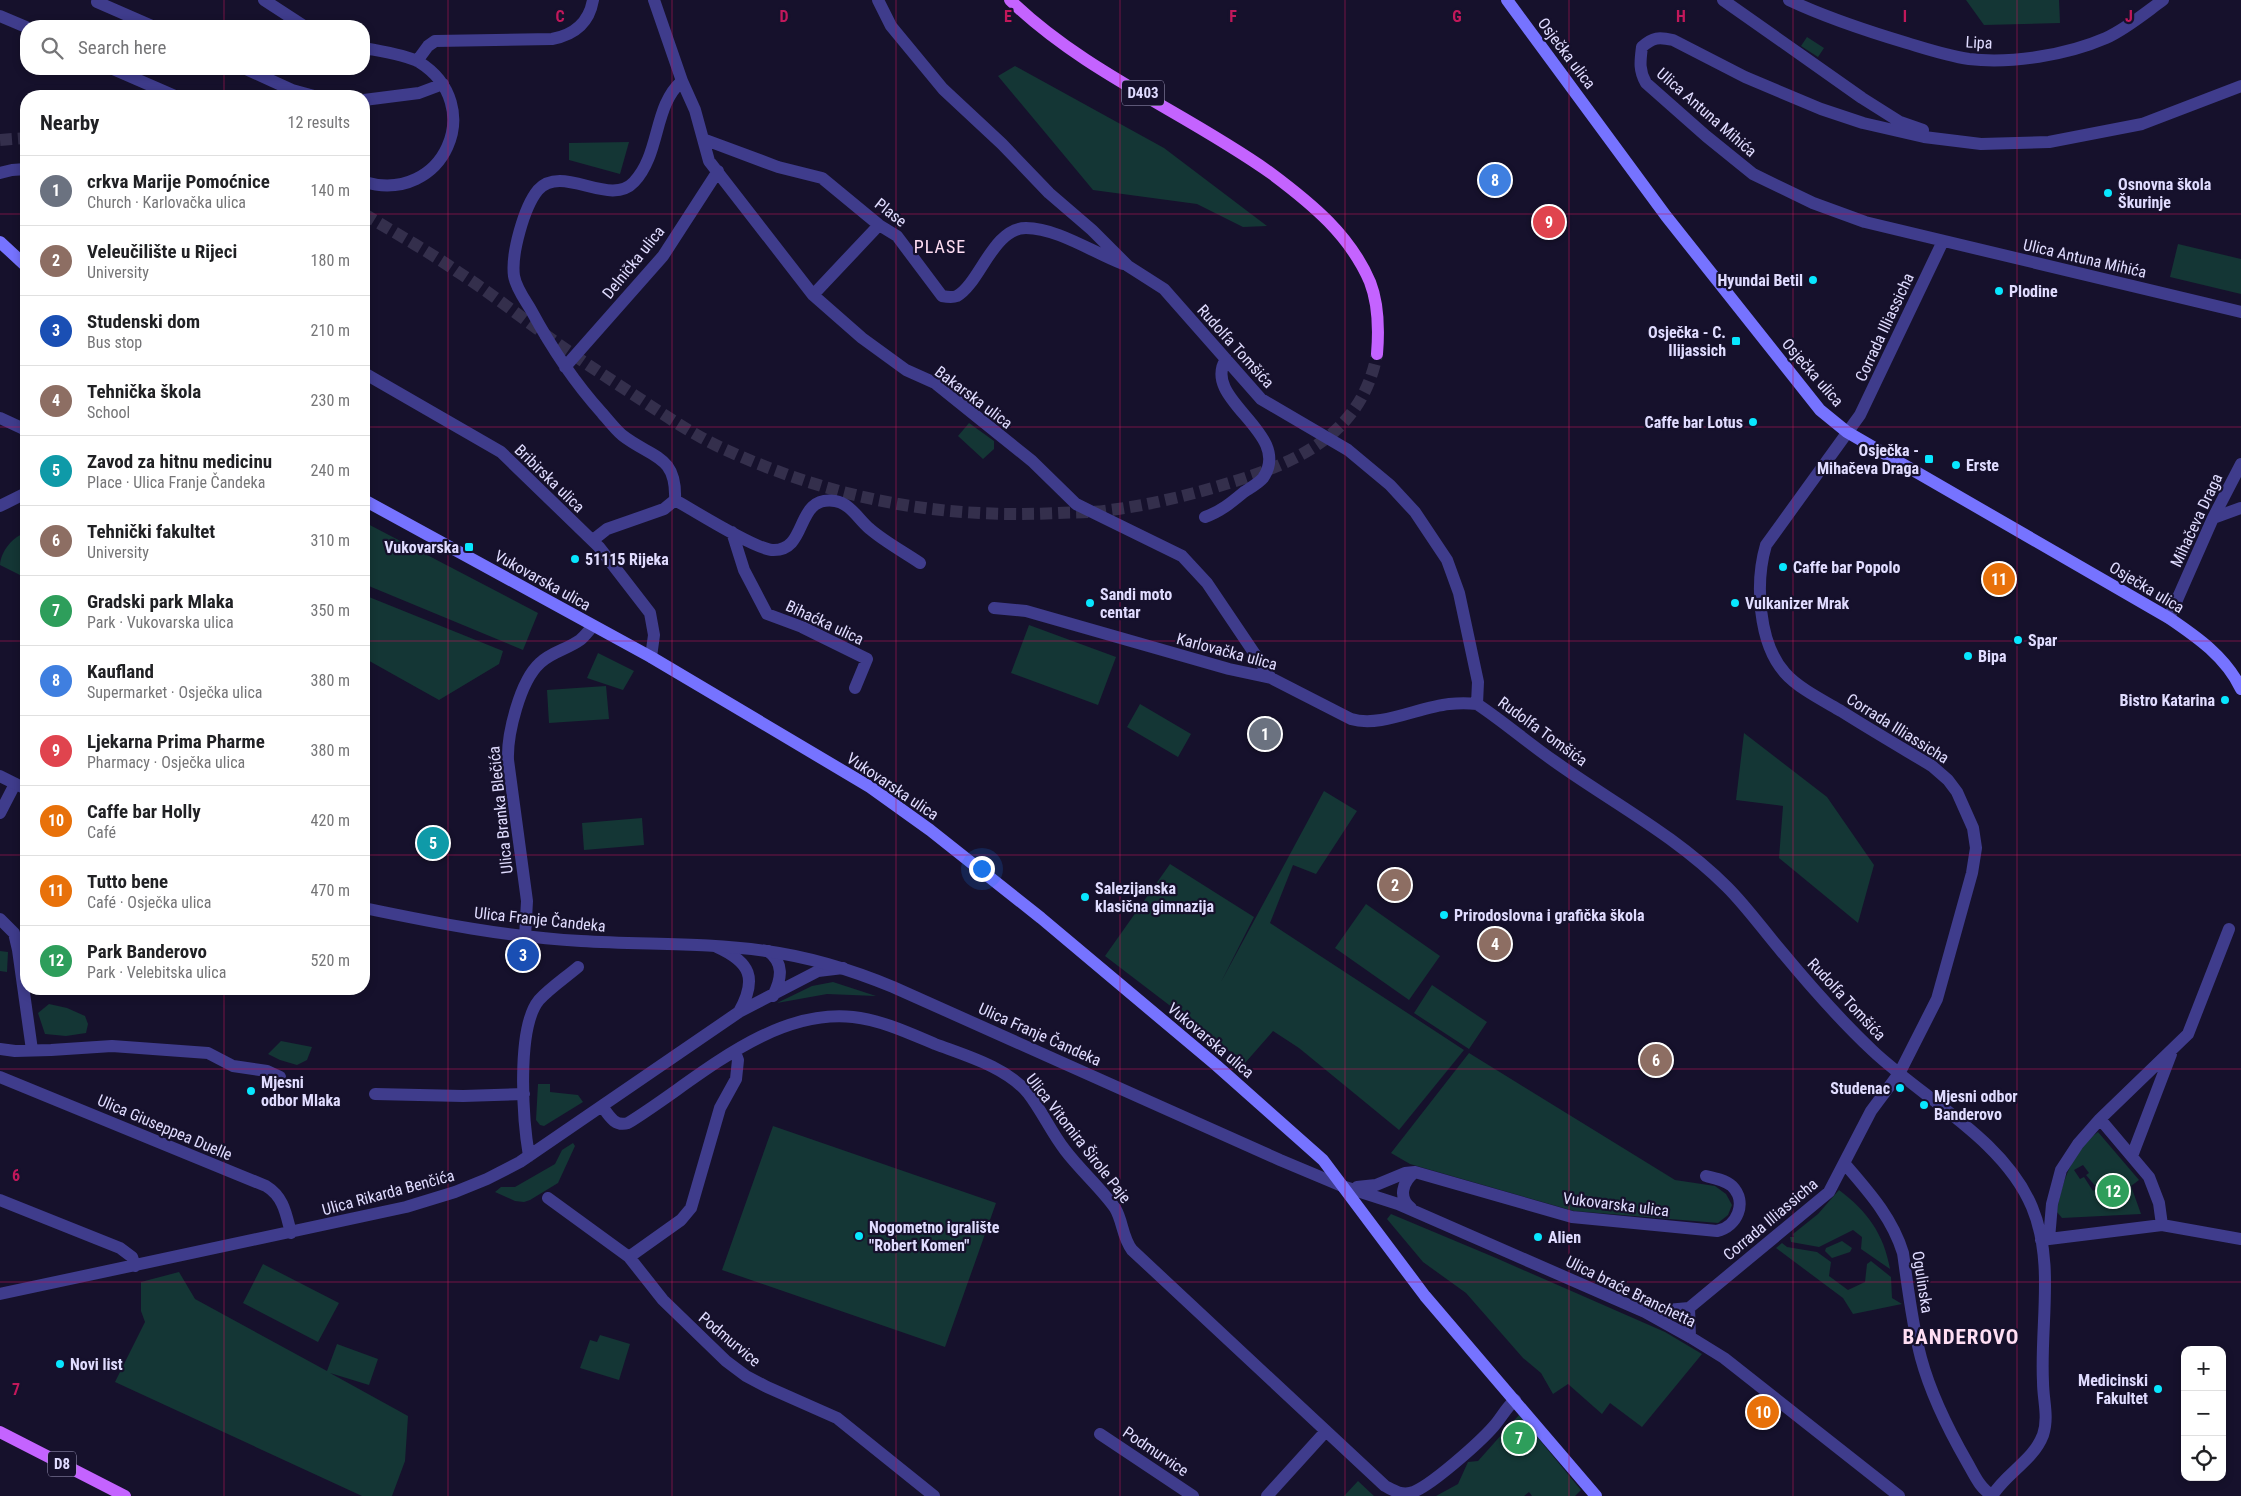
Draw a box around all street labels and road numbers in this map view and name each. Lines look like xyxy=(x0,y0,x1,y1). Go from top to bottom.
street label: Osječka ulica xyxy=(1534,14,1599,93)
street label: Lipa xyxy=(1965,32,1993,53)
street label: Ulica Antuna Mihića xyxy=(1653,64,1760,161)
road number: D403 xyxy=(1122,80,1164,106)
street label: Plase xyxy=(871,194,910,231)
street label: Delnička ulica xyxy=(598,222,668,302)
street label: Ulica Antuna Mihića xyxy=(2021,235,2148,282)
street label: Corrada Illiassicha xyxy=(1851,270,1918,384)
street label: Rudolfa Tomšića xyxy=(1193,301,1278,392)
street label: Osječka ulica xyxy=(1778,334,1847,410)
street label: Bakarska ulica xyxy=(931,362,1016,433)
street label: Bribirska ulica xyxy=(511,440,589,516)
street label: Mihačeva Draga xyxy=(2167,470,2226,570)
street label: Vukovarska ulica xyxy=(491,546,594,615)
street label: Osječka ulica xyxy=(2106,558,2188,617)
street label: Bihaćka ulica xyxy=(783,596,867,649)
street label: Karlovačka ulica xyxy=(1175,629,1279,674)
street label: Corrada Illiassicha xyxy=(1843,689,1952,768)
street label: Rudolfa Tomšića xyxy=(1494,693,1591,770)
street label: Ulica Branka Blečića xyxy=(484,745,517,875)
street label: Vukovarska ulica xyxy=(843,749,942,824)
street label: Ulica Franje Čandeka xyxy=(473,902,607,936)
street label: Rudolfa Tomšića xyxy=(1804,954,1890,1044)
street label: Ulica Franje Čandeka xyxy=(976,998,1104,1070)
street label: Vukovarska ulica xyxy=(1164,999,1258,1082)
street label: Ulica Vitomira Širole Paje xyxy=(1022,1070,1135,1207)
street label: Ulica Giuseppea Duelle xyxy=(95,1090,235,1164)
street label: Ulica Rikarda Benčića xyxy=(320,1166,456,1219)
street label: Corrada Illiassicha xyxy=(1719,1174,1821,1264)
street label: Vukovarska ulica xyxy=(1562,1189,1670,1220)
street label: Ogulinska xyxy=(1908,1250,1937,1314)
street label: Ulica braće Branchetta xyxy=(1563,1252,1699,1331)
street label: Podmurvice xyxy=(695,1308,764,1371)
street label: Podmurvice xyxy=(1119,1423,1192,1480)
road number: D8 xyxy=(48,1452,76,1476)

